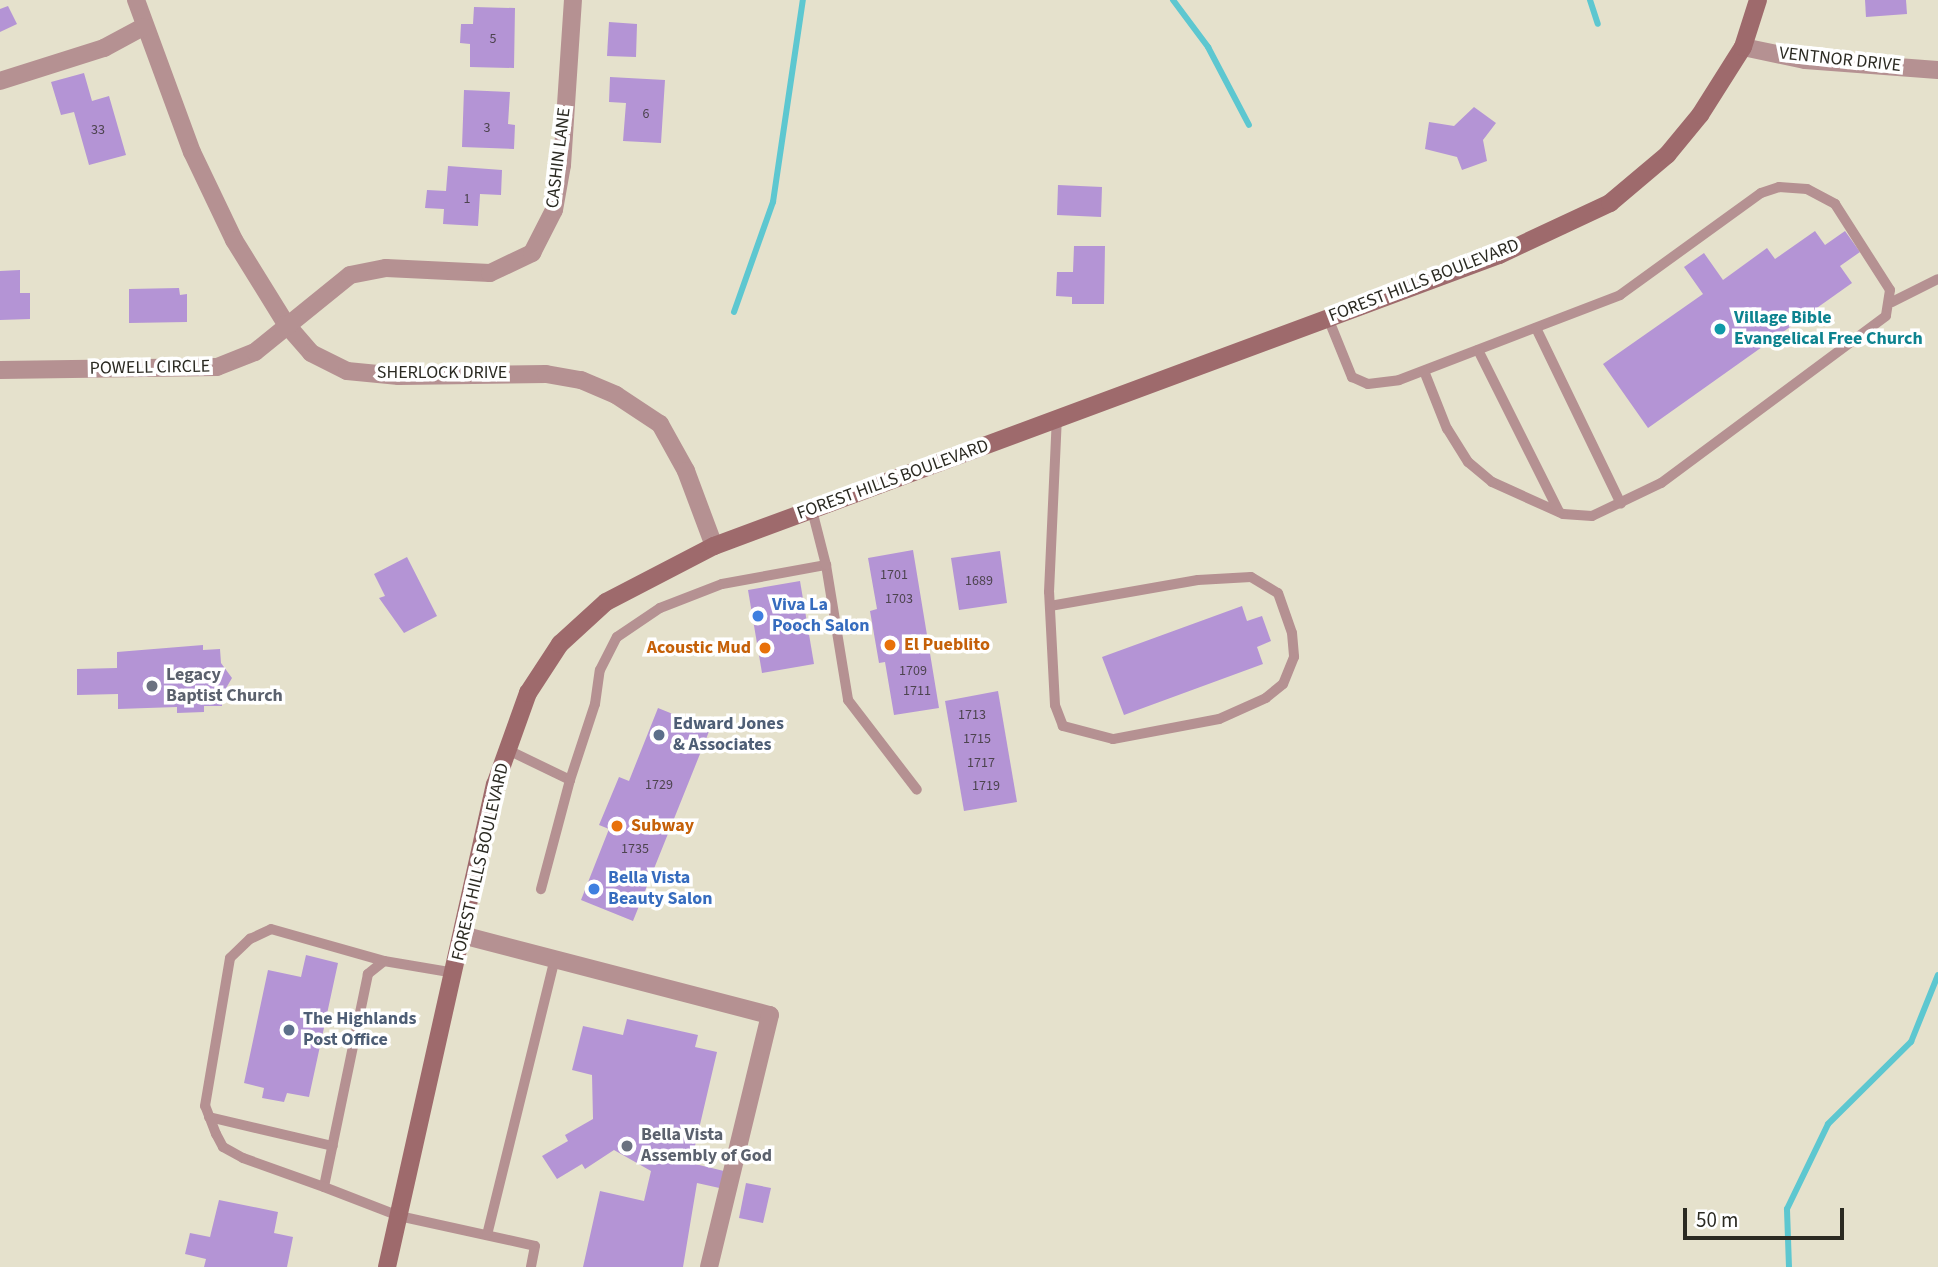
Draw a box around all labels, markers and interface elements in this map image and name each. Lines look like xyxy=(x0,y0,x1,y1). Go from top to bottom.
house number: 5 xyxy=(490,31,496,47)
street label: VENTNOR DRIVE xyxy=(1778,43,1902,77)
house number: 6 xyxy=(643,106,649,122)
street label: CASHIN LANE xyxy=(542,107,576,209)
house number: 3 xyxy=(484,120,490,136)
house number: 33 xyxy=(91,122,105,138)
house number: 1 xyxy=(464,191,470,207)
street label: FOREST HILLS BOULEVARD xyxy=(1326,235,1522,327)
place label: Village Bible Evangelical Free Church xyxy=(1734,308,1923,350)
marker: Village Bible Evangelical Free Church xyxy=(1712,321,1728,337)
street label: POWELL CIRCLE xyxy=(90,356,210,380)
street label: SHERLOCK DRIVE xyxy=(377,362,507,384)
street label: FOREST HILLS BOULEVARD xyxy=(794,435,992,525)
house number: 1701 xyxy=(880,567,908,583)
house number: 1689 xyxy=(965,573,993,589)
house number: 1703 xyxy=(885,591,913,607)
place label: Viva La Pooch Salon xyxy=(772,595,870,638)
marker: Viva La Pooch Salon xyxy=(750,608,766,624)
place label: El Pueblito xyxy=(904,634,990,656)
place label: Acoustic Mud xyxy=(647,637,751,659)
marker: El Pueblito xyxy=(882,637,898,653)
marker: Acoustic Mud xyxy=(757,640,773,656)
house number: 1709 xyxy=(899,663,927,679)
place label: Legacy Baptist Church xyxy=(166,665,283,708)
marker: Legacy Baptist Church xyxy=(144,678,160,694)
house number: 1711 xyxy=(903,683,931,699)
house number: 1713 xyxy=(958,707,986,723)
place label: Edward Jones & Associates xyxy=(673,714,784,756)
marker: Edward Jones & Associates xyxy=(651,727,667,743)
house number: 1715 xyxy=(963,731,991,747)
house number: 1717 xyxy=(967,755,995,771)
street label: FOREST HILLS BOULEVARD xyxy=(448,761,514,963)
house number: 1729 xyxy=(645,777,673,793)
house number: 1719 xyxy=(972,778,1000,794)
place label: Subway xyxy=(631,815,694,837)
marker: Subway xyxy=(609,818,625,834)
house number: 1735 xyxy=(621,841,649,857)
place label: Bella Vista Beauty Salon xyxy=(608,868,713,910)
marker: Bella Vista Beauty Salon xyxy=(586,881,602,897)
place label: The Highlands Post Office xyxy=(303,1009,416,1052)
marker: The Highlands Post Office xyxy=(281,1022,297,1038)
place label: Bella Vista Assembly of God xyxy=(641,1125,772,1168)
marker: Bella Vista Assembly of God xyxy=(619,1138,635,1154)
scale bar xyxy=(1686,1194,1847,1238)
text: 50 m xyxy=(1696,1205,1738,1235)

